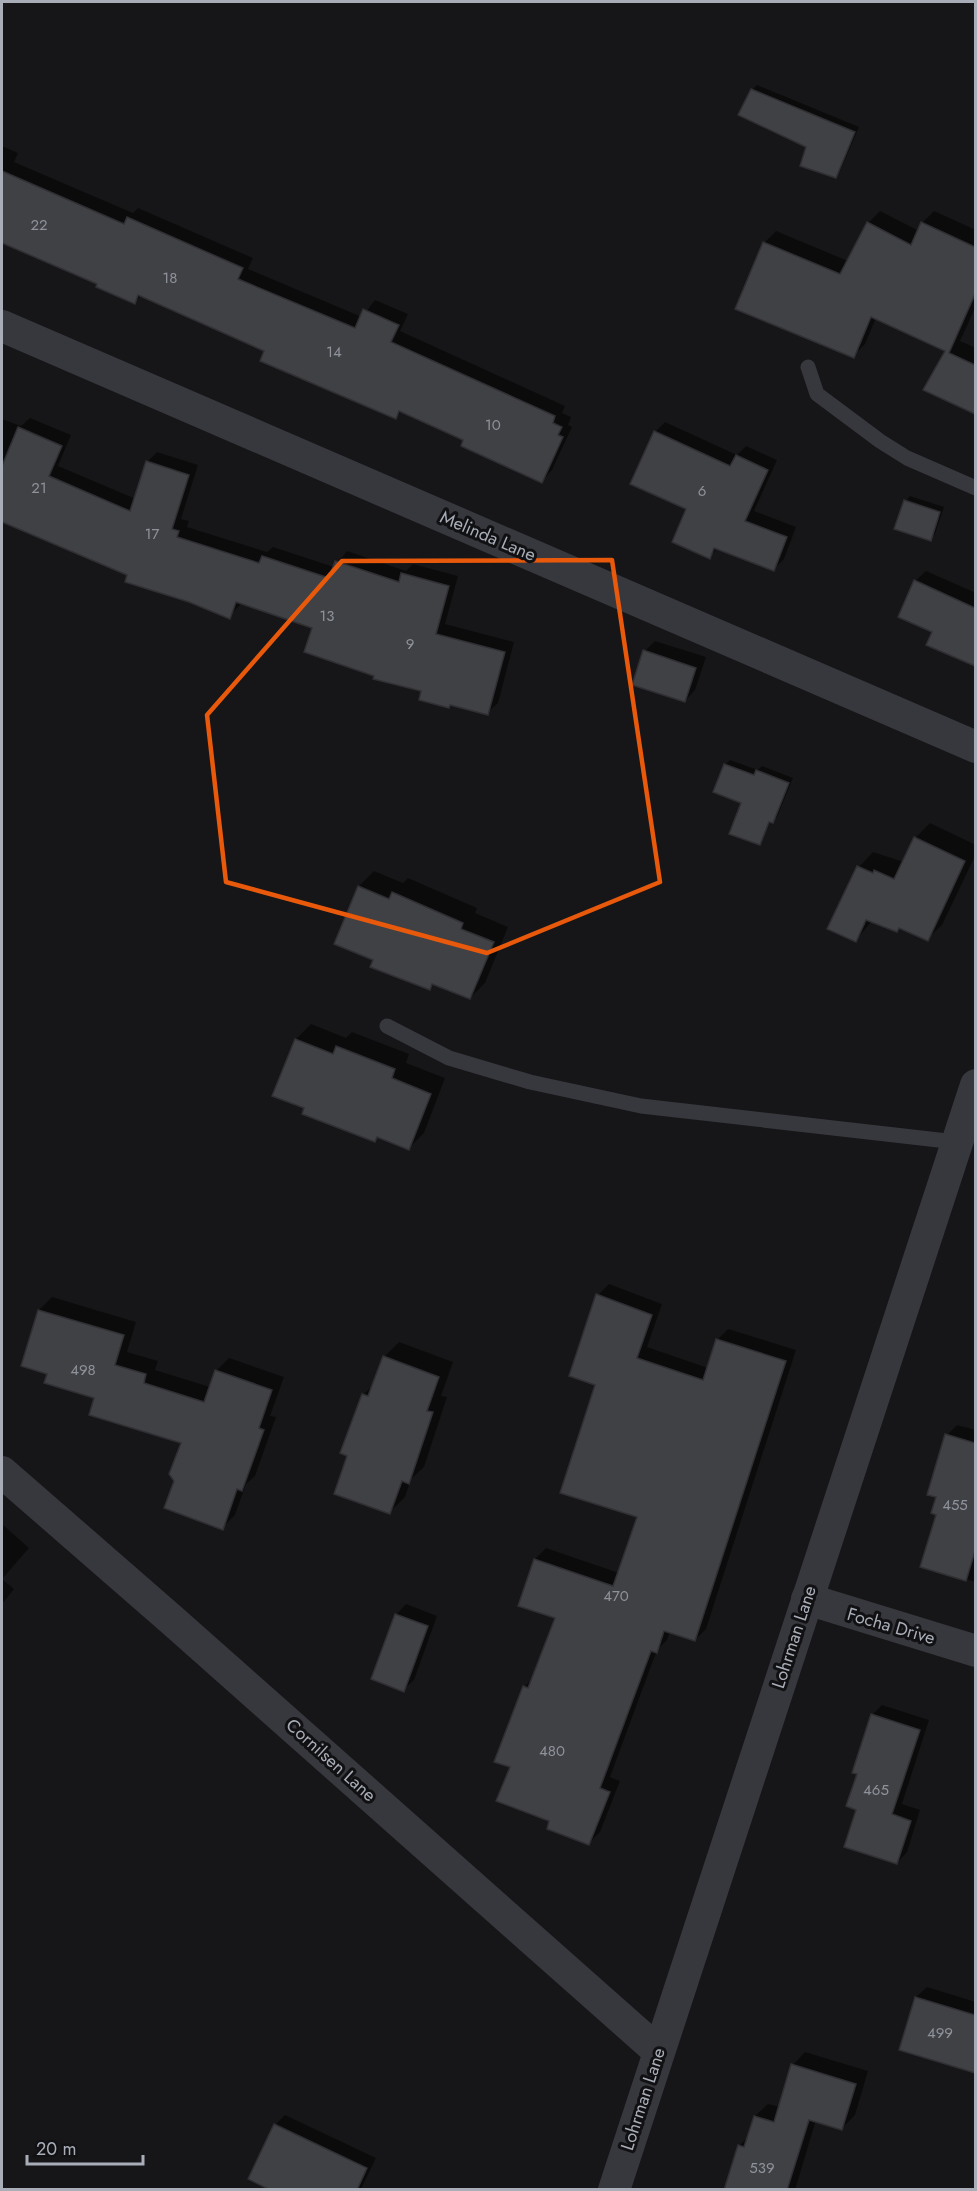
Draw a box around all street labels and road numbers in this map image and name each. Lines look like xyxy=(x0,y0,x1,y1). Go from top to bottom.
street label: Melinda Lane xyxy=(436,504,540,568)
street label: Lohrman Lane xyxy=(765,1582,823,1692)
street label: Focha Drive xyxy=(844,1601,938,1651)
street label: Cornilsen Lane xyxy=(280,1712,382,1808)
street label: Lohrman Lane xyxy=(614,2044,672,2154)

